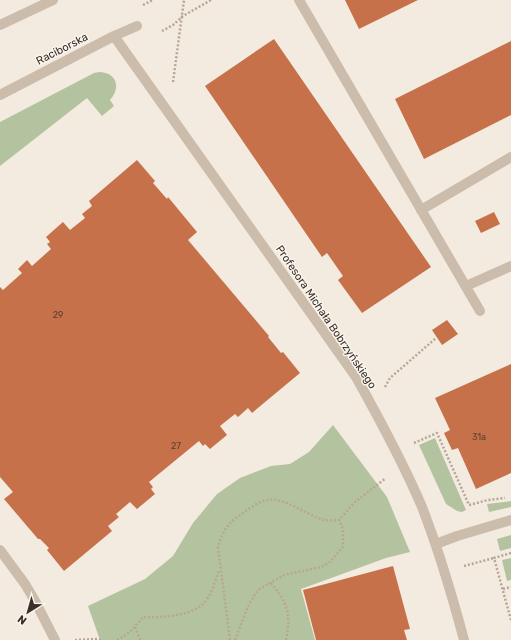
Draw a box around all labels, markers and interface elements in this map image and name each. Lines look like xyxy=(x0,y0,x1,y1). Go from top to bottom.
street label: Raciborska xyxy=(34,30,90,68)
street label: Profesora Michała Bobrzyńskiego xyxy=(273,243,379,391)
house number: 29 xyxy=(53,310,63,320)
house number: 31a xyxy=(472,432,486,442)
house number: 27 xyxy=(171,441,181,451)
north arrow xyxy=(8,592,48,632)
text: N xyxy=(15,612,29,627)

